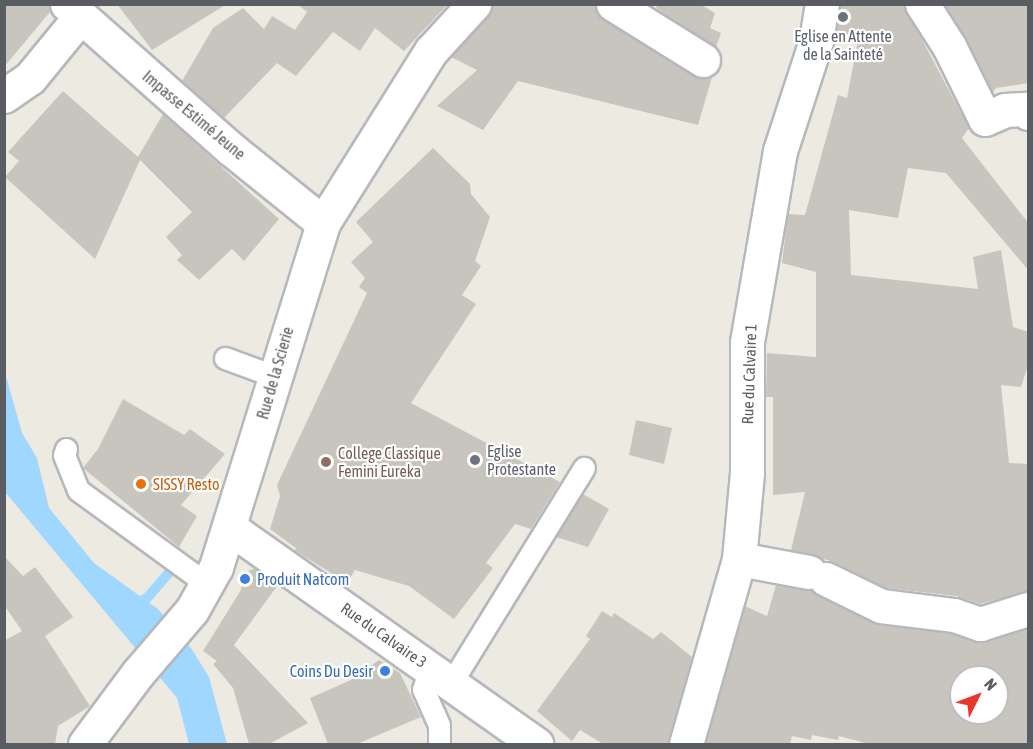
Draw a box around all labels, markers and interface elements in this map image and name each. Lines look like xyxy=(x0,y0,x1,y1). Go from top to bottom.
marker: Eglise en Attente de la Sainteté xyxy=(836,10,850,24)
place label: Eglise en Attente de la Sainteté xyxy=(794,26,892,64)
street label: Impasse Estimé Jeune xyxy=(139,66,249,164)
street label: Rue du Calvaire 1 xyxy=(738,323,760,425)
street label: Rue de la Scierie xyxy=(253,325,297,421)
place label: Eglise Protestante xyxy=(487,441,556,479)
place label: College Classique Femini Eureka xyxy=(338,443,441,481)
marker: Eglise Protestante xyxy=(468,453,482,467)
marker: College Classique Femini Eureka xyxy=(319,455,333,469)
place label: SISSY Resto xyxy=(153,474,219,494)
marker: SISSY Resto xyxy=(134,477,148,491)
place label: Produit Natcom xyxy=(257,569,349,589)
marker: Produit Natcom xyxy=(238,572,252,586)
street label: Rue du Calvaire 3 xyxy=(337,598,431,672)
place label: Coins Du Desir xyxy=(290,661,373,681)
marker: Coins Du Desir xyxy=(378,664,392,678)
north arrow xyxy=(949,665,1009,725)
text: N xyxy=(981,675,1001,694)

